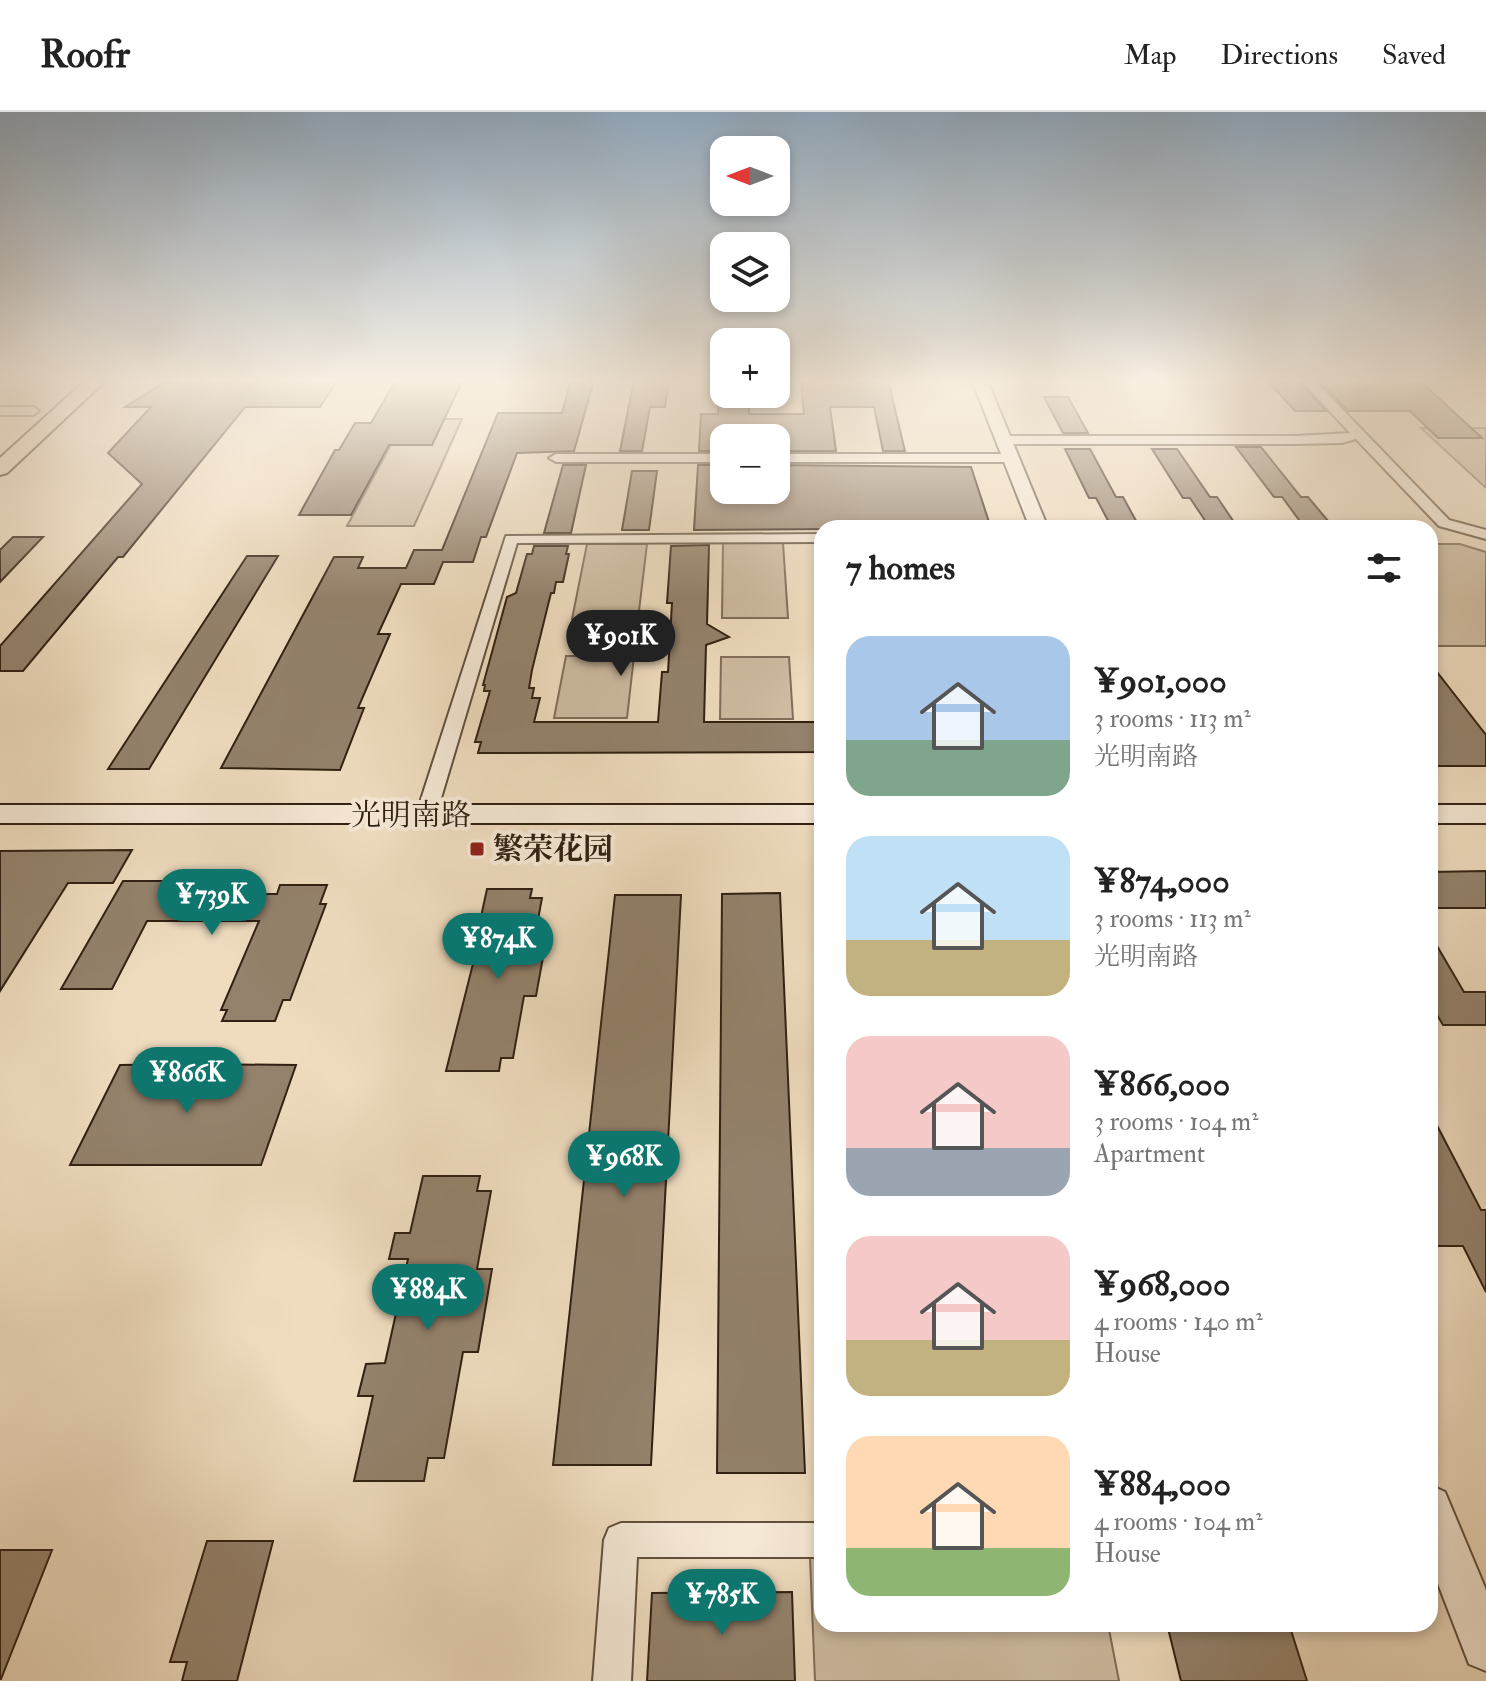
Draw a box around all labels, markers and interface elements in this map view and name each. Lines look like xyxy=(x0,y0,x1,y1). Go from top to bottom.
text: Roofr xyxy=(40,31,130,79)
text: Map xyxy=(1124,38,1177,73)
text: Directions xyxy=(1221,38,1338,73)
text: Saved xyxy=(1382,38,1446,73)
north arrow xyxy=(710,136,790,216)
map controls xyxy=(710,136,790,504)
button: layers xyxy=(710,232,790,312)
button: + xyxy=(710,328,790,408)
button: − xyxy=(710,424,790,504)
icon: filters xyxy=(1362,546,1406,590)
text: 7 homes xyxy=(846,547,955,590)
pin: ¥901K xyxy=(565,610,677,678)
text: ¥901K xyxy=(584,620,658,652)
text: ¥901,000 xyxy=(1094,660,1227,703)
icon: home xyxy=(910,668,1006,764)
text: 3 rooms · 113 m² xyxy=(1094,703,1251,735)
text: 光明南路 xyxy=(1094,741,1198,773)
street label: 光明南路 xyxy=(351,797,471,834)
place label: 繁荣花园 xyxy=(493,831,613,868)
marker: 繁荣花园 xyxy=(468,840,486,858)
text: ¥874,000 xyxy=(1094,860,1230,903)
icon: home xyxy=(910,868,1006,964)
pin: ¥739K xyxy=(156,869,268,937)
text: ¥739K xyxy=(176,879,248,911)
text: 3 rooms · 113 m² xyxy=(1094,903,1251,935)
pin: ¥874K xyxy=(442,913,554,981)
text: ¥874K xyxy=(460,923,536,955)
text: 光明南路 xyxy=(1094,941,1198,973)
pin: ¥866K xyxy=(131,1047,243,1115)
text: ¥866K xyxy=(149,1057,225,1089)
text: ¥866,000 xyxy=(1094,1063,1230,1106)
icon: home xyxy=(910,1068,1006,1164)
text: 3 rooms · 104 m² xyxy=(1094,1106,1259,1138)
pin: ¥968K xyxy=(568,1131,680,1199)
text: Apartment xyxy=(1094,1138,1205,1170)
text: ¥968K xyxy=(586,1141,662,1173)
text: ¥968,000 xyxy=(1094,1263,1230,1306)
pin: ¥884K xyxy=(372,1264,484,1332)
icon: home xyxy=(910,1268,1006,1364)
text: ¥884K xyxy=(390,1274,466,1306)
text: 4 rooms · 140 m² xyxy=(1094,1306,1263,1338)
text: House xyxy=(1094,1338,1161,1370)
text: ¥884,000 xyxy=(1094,1463,1231,1506)
icon: home xyxy=(910,1468,1006,1564)
text: 4 rooms · 104 m² xyxy=(1094,1506,1263,1538)
text: House xyxy=(1094,1538,1161,1570)
pin: ¥785K xyxy=(666,1569,778,1637)
text: ¥785K xyxy=(685,1579,759,1611)

